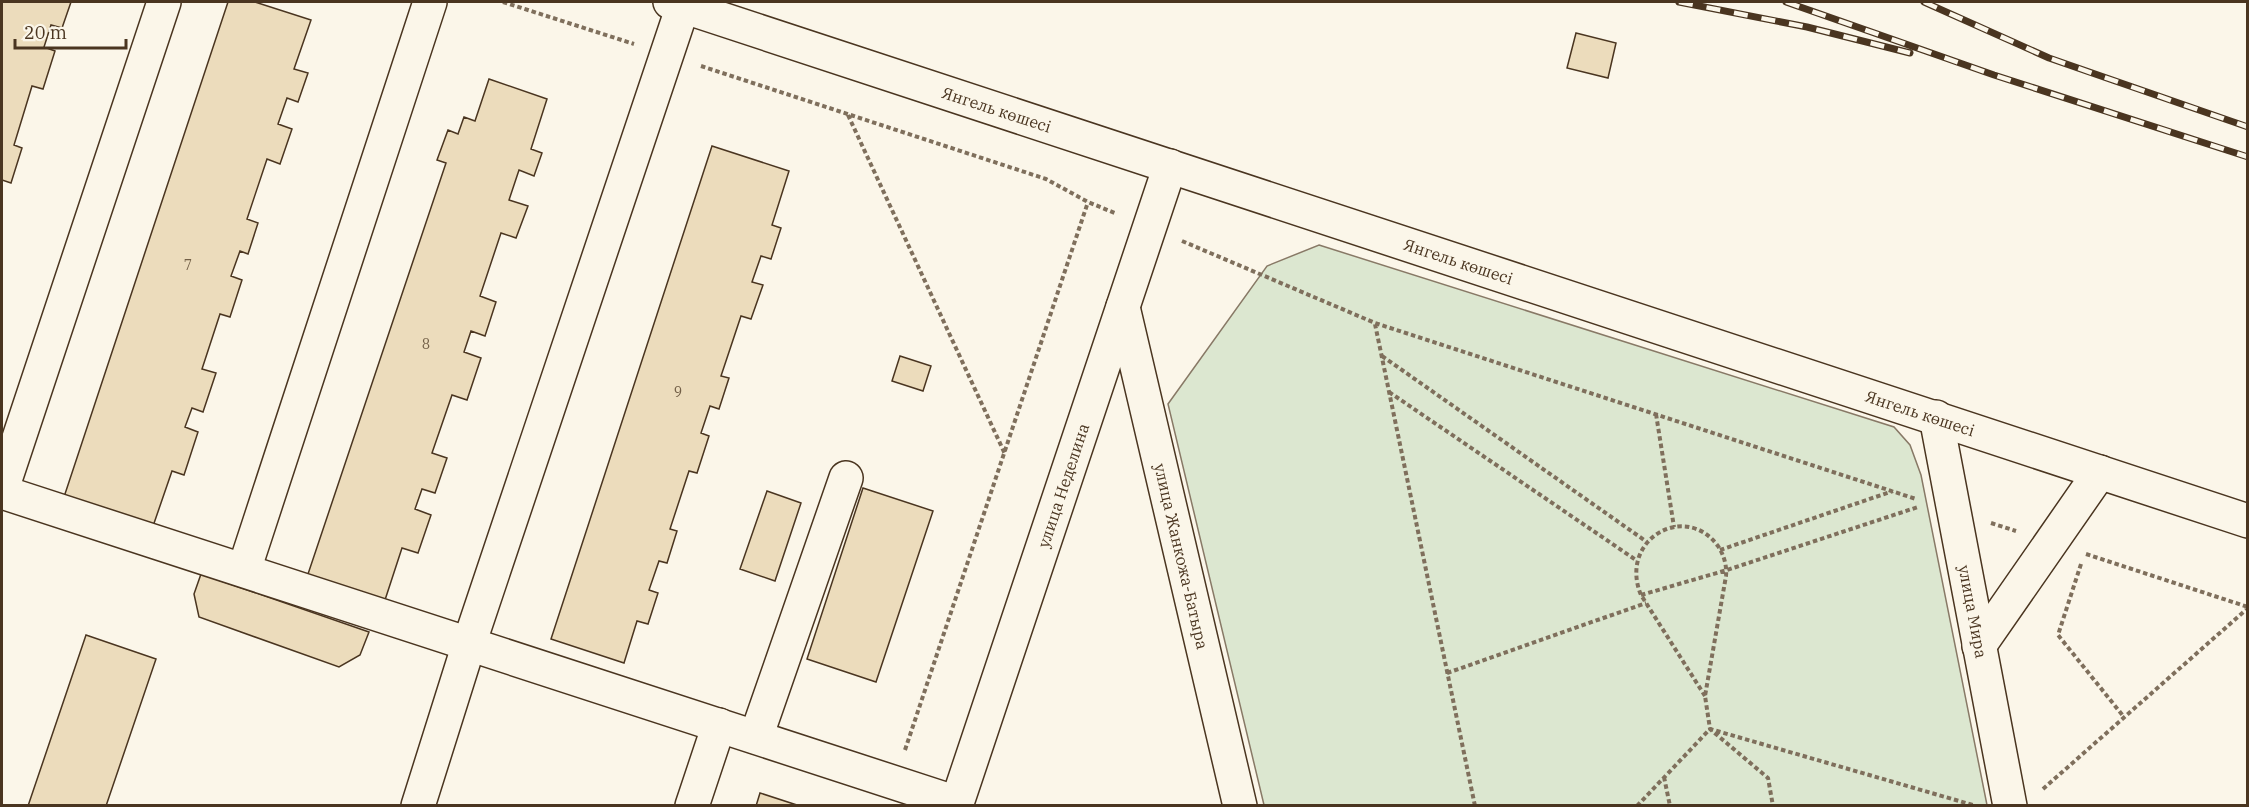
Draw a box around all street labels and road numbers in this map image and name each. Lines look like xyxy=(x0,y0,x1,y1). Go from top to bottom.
street label: Янгель көшесі xyxy=(940,82,1054,137)
street label: Янгель көшесі xyxy=(1401,234,1516,289)
street label: Янгель көшесі xyxy=(1863,386,1977,440)
street label: улица Неделина xyxy=(1033,420,1093,550)
street label: улица Жанкожа-Батыра xyxy=(1150,461,1213,651)
street label: улица Мира xyxy=(1954,563,1992,660)

